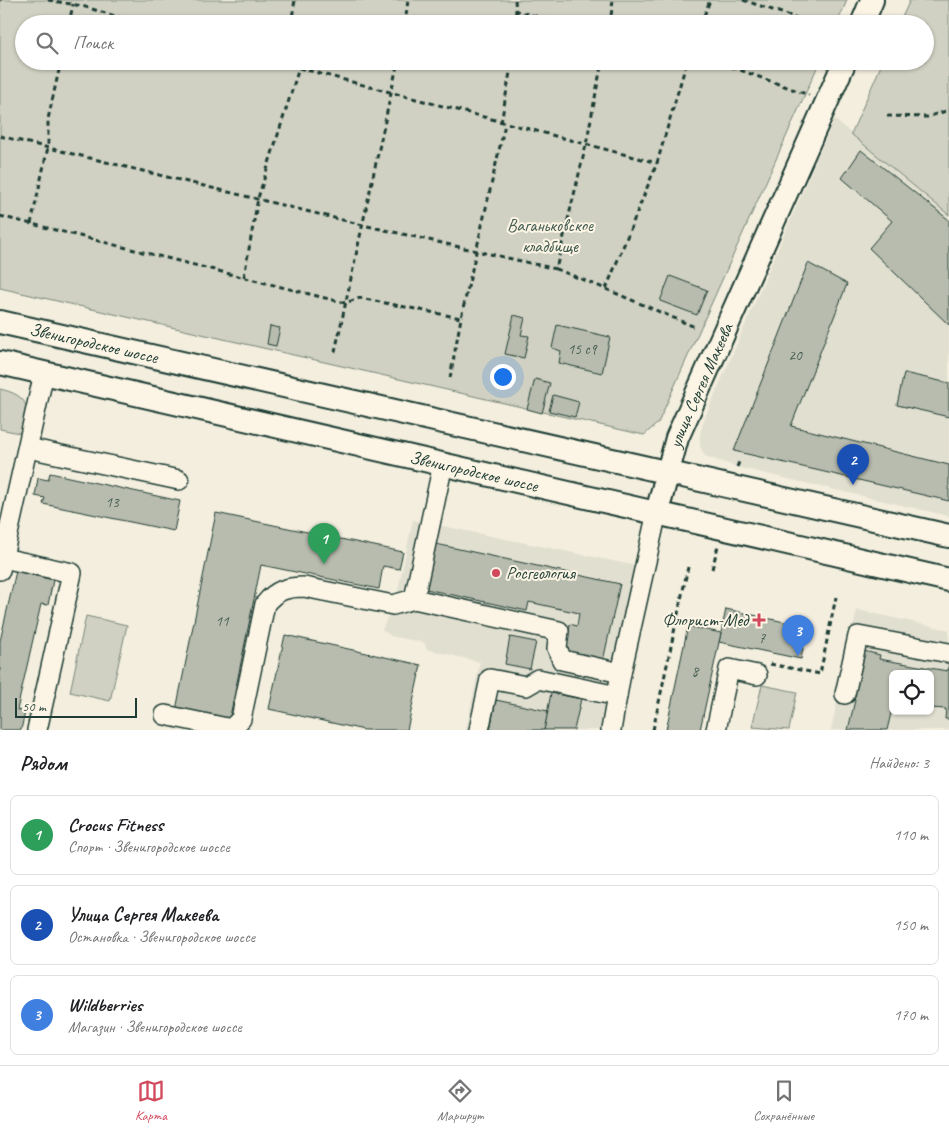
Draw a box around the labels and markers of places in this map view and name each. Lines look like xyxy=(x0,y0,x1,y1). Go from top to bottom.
pin: 2 xyxy=(837,444,869,485)
pin: 1 xyxy=(308,523,340,564)
place label: Росгеология xyxy=(506,562,577,584)
marker: Росгеология xyxy=(490,567,502,579)
place label: Флорист-Мед xyxy=(662,609,750,631)
marker: Флорист-Мед xyxy=(752,613,766,627)
pin: 3 xyxy=(782,615,814,656)

